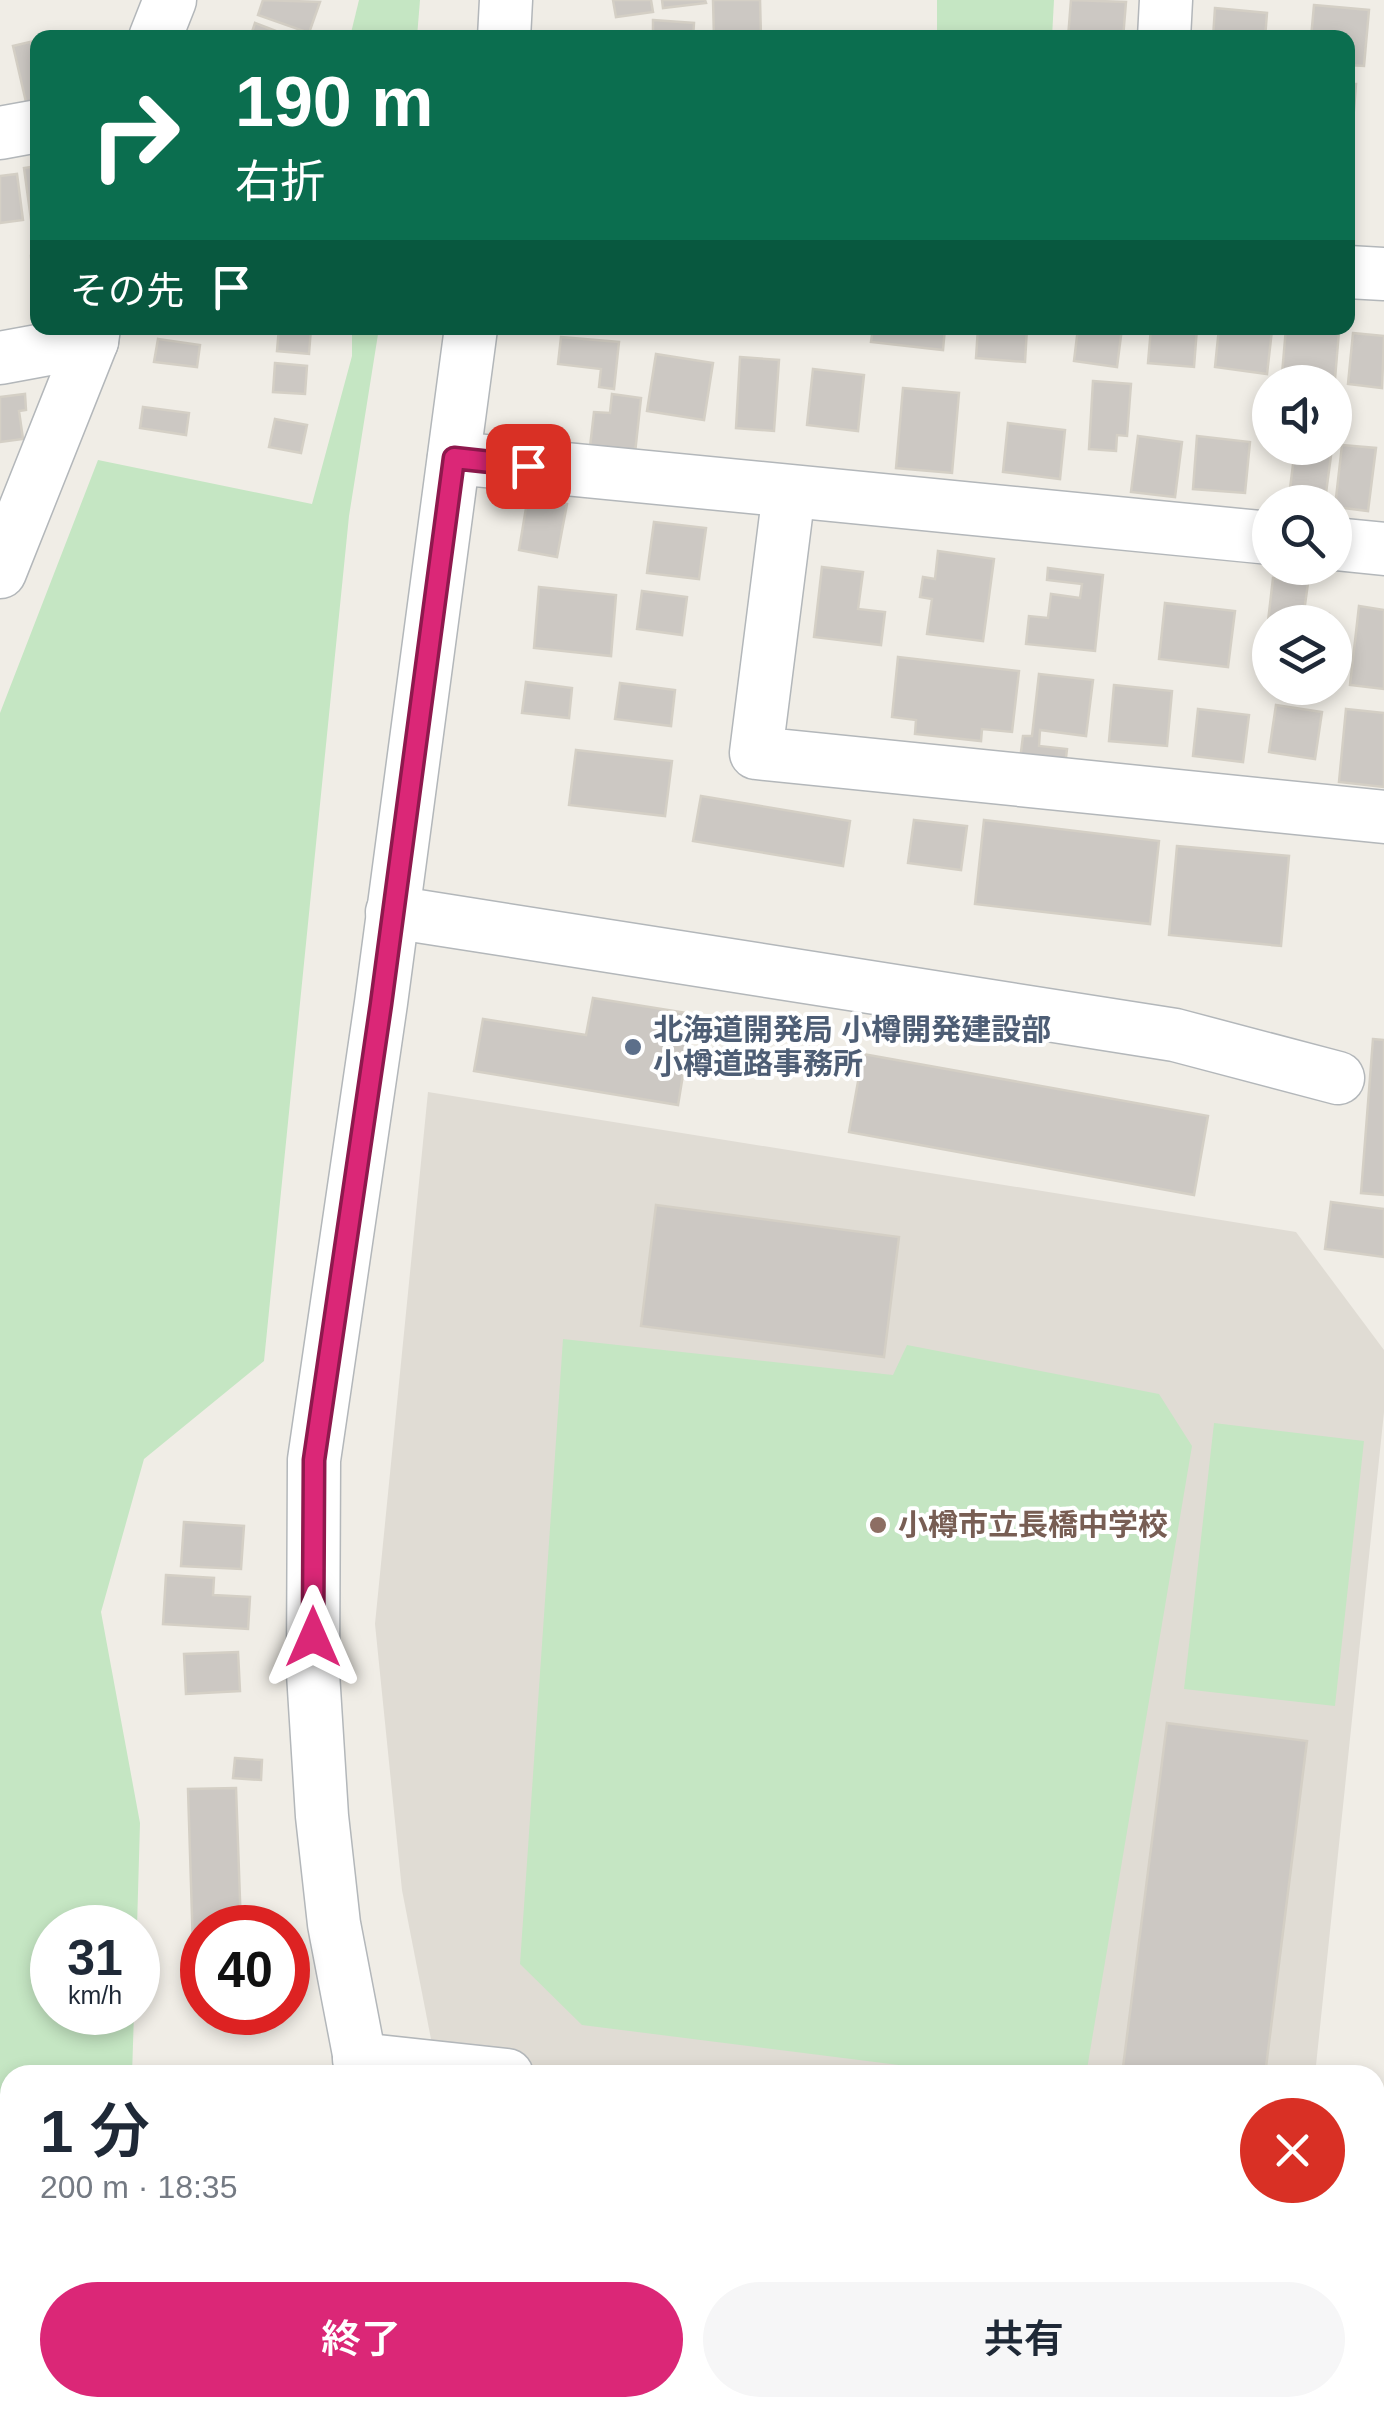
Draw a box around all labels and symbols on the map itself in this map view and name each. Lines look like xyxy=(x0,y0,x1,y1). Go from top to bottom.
pin xyxy=(486,424,571,509)
place label: 北海道開発局 小樽開発建設部 小樽道路事務所 xyxy=(653,1013,1051,1080)
marker: 北海道開発局 小樽開発建設部 小樽道路事務所 xyxy=(622,1036,644,1058)
place label: 小樽市立長橋中学校 xyxy=(898,1508,1168,1541)
marker: 小樽市立長橋中学校 xyxy=(867,1514,889,1536)
position arrow xyxy=(261,1585,365,1689)
speed limit sign: 40 xyxy=(180,1905,310,2035)

